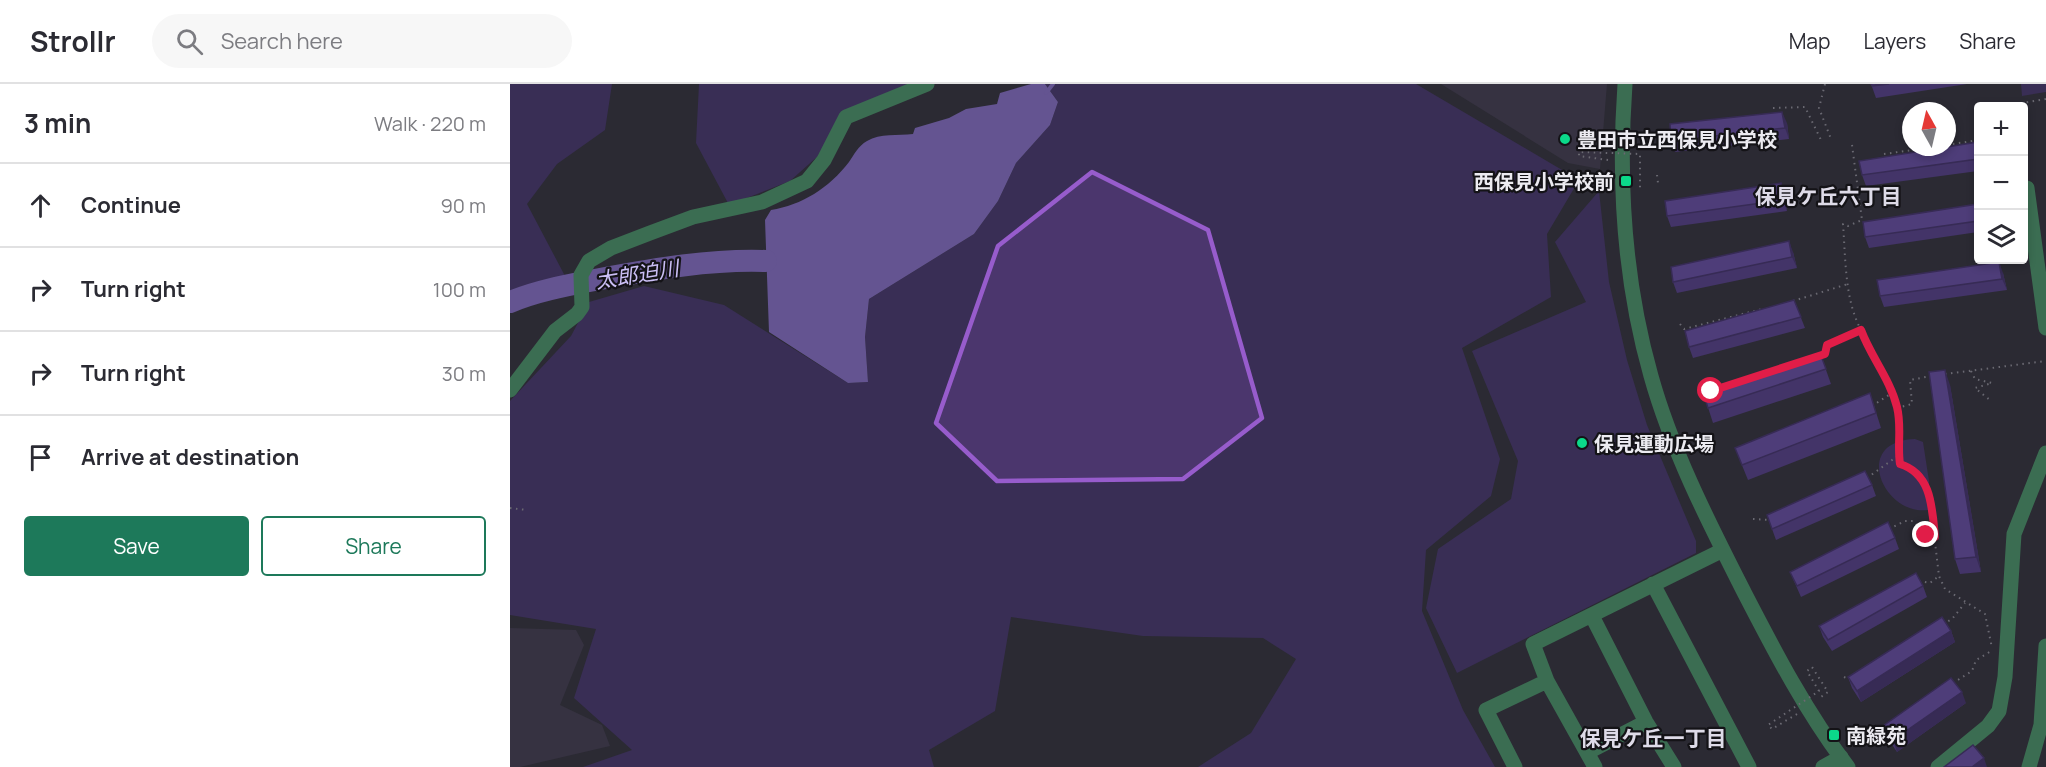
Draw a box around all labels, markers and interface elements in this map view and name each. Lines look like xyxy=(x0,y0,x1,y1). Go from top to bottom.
search box xyxy=(152,14,572,68)
text: Strollr xyxy=(30,22,116,60)
icon: search xyxy=(173,25,206,58)
text: Search here xyxy=(221,26,343,56)
text: Map xyxy=(1789,27,1830,55)
text: Layers xyxy=(1863,27,1926,55)
text: Share xyxy=(1959,27,2016,55)
north arrow xyxy=(1902,102,1956,156)
map controls xyxy=(1974,102,2028,264)
button: + xyxy=(1974,102,2028,156)
text: 3 min xyxy=(24,105,91,141)
text: Walk · 220 m xyxy=(374,110,486,137)
place label: 豊田市立西保見小学校 xyxy=(1577,126,1777,153)
marker: 豊田市立西保見小学校 xyxy=(1558,132,1572,146)
button: − xyxy=(1974,156,2028,210)
place label: 西保見小学校前 xyxy=(1474,168,1614,195)
marker: 西保見小学校前 xyxy=(1619,174,1633,188)
district label: 保見ケ丘六丁目 xyxy=(1755,182,1902,210)
icon: ahead xyxy=(24,189,57,222)
text: Continue xyxy=(81,190,181,220)
text: 90 m xyxy=(440,192,486,219)
button: layers xyxy=(1974,210,2028,264)
water label: 太郎迫川 xyxy=(593,253,683,294)
icon: right xyxy=(24,273,57,306)
text: Turn right xyxy=(81,274,186,304)
text: 100 m xyxy=(433,276,486,303)
icon: right xyxy=(24,357,57,390)
text: Turn right xyxy=(81,358,186,388)
text: 30 m xyxy=(442,360,486,387)
route start xyxy=(1697,377,1723,403)
place label: 保見運動広場 xyxy=(1594,430,1714,457)
marker: 保見運動広場 xyxy=(1575,436,1589,450)
icon: arrive xyxy=(24,441,57,474)
text: Arrive at destination xyxy=(81,442,299,472)
button: Save xyxy=(24,516,249,576)
button: Share xyxy=(261,516,486,576)
route end xyxy=(1912,521,1938,547)
place label: 南緑苑 xyxy=(1846,722,1906,749)
district label: 保見ケ丘一丁目 xyxy=(1580,724,1727,752)
marker: 南緑苑 xyxy=(1827,728,1841,742)

